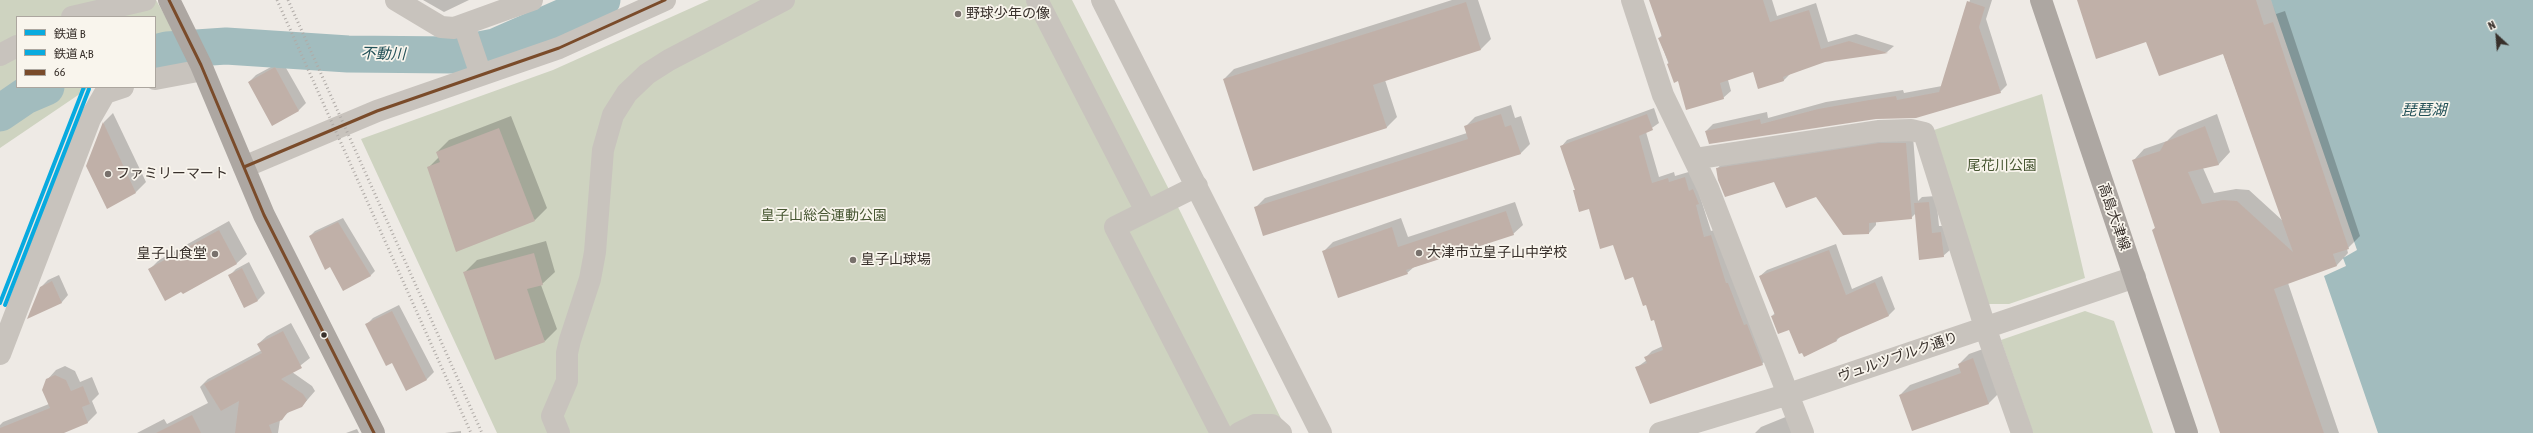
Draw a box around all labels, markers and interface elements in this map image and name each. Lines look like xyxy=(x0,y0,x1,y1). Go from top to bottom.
place label: 野球少年の像 xyxy=(966,6,1050,22)
marker: 野球少年の像 xyxy=(953,9,963,19)
legend xyxy=(16,16,156,88)
north arrow xyxy=(2477,16,2517,56)
text: N xyxy=(2486,18,2497,32)
text: 鉄道 B xyxy=(54,27,85,41)
water label: 不動川 xyxy=(360,45,406,63)
text: 鉄道 A;B xyxy=(54,47,93,61)
text: 66 xyxy=(54,65,65,79)
water label: 琵琶湖 xyxy=(2402,101,2446,119)
park label: 尾花川公園 xyxy=(1967,158,2037,174)
place label: ファミリーマート xyxy=(116,166,228,182)
marker: ファミリーマート xyxy=(103,169,113,179)
street label: 高島大津線 xyxy=(2095,181,2133,253)
park label: 皇子山総合運動公園 xyxy=(761,208,887,224)
place label: 大津市立皇子山中学校 xyxy=(1427,245,1567,261)
place label: 皇子山食堂 xyxy=(137,246,207,262)
marker: 大津市立皇子山中学校 xyxy=(1414,248,1424,258)
marker: 皇子山食堂 xyxy=(210,249,220,259)
place label: 皇子山球場 xyxy=(861,252,931,268)
marker: 皇子山球場 xyxy=(848,255,858,265)
street label: ヴュルツブルク通り xyxy=(1836,329,1960,385)
unlabelled marker xyxy=(319,330,329,340)

